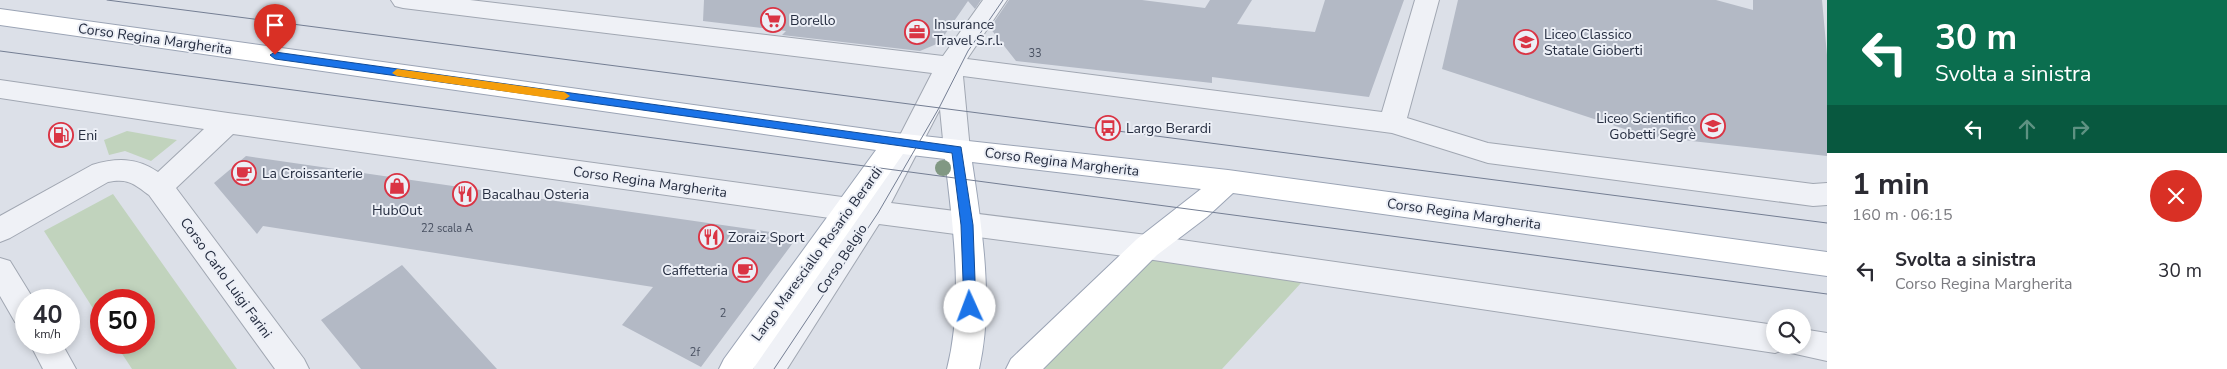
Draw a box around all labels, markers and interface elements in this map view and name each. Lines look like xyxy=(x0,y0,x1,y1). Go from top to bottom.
pin xyxy=(254,4,296,55)
supermarket icon: Borello xyxy=(760,7,786,33)
icon: arrive xyxy=(261,11,289,39)
place label: Borello xyxy=(790,11,836,30)
text: 30 m xyxy=(1935,14,2017,61)
place label: Insurance Travel S.r.l. xyxy=(934,15,1003,50)
street label: Corso Regina Margherita xyxy=(77,19,233,59)
office icon: Insurance Travel S.r.l. xyxy=(904,19,930,45)
icon: left xyxy=(1852,20,1917,85)
place label: Liceo Classico Statale Gioberti xyxy=(1544,25,1643,60)
school or university icon: Liceo Classico Statale Gioberti xyxy=(1513,29,1539,55)
house number: 33 xyxy=(1028,46,1042,61)
text: Svolta a sinistra xyxy=(1935,59,2091,89)
place label: Liceo Scientifico Gobetti Segrè xyxy=(1596,109,1696,144)
school or university icon: Liceo Scientifico Gobetti Segrè xyxy=(1700,113,1726,139)
bus stop icon: Largo Berardi xyxy=(1095,115,1121,141)
icon: left xyxy=(1960,115,1988,143)
icon: ahead xyxy=(2013,115,2041,143)
icon: right xyxy=(2066,115,2094,143)
place label: Largo Berardi xyxy=(1126,119,1211,138)
fuel station icon: Eni xyxy=(48,122,74,148)
place label: Eni xyxy=(78,126,97,145)
street label: Corso Regina Margherita xyxy=(984,143,1140,181)
cafe icon: La Croissanterie xyxy=(231,160,257,186)
street label: Corso Regina Margherita xyxy=(572,162,728,202)
street label: Largo Maresciallo Rosario Berardi xyxy=(747,163,887,345)
place label: La Croissanterie xyxy=(262,164,363,183)
text: 1 min xyxy=(1852,164,1930,205)
button: close xyxy=(2150,170,2202,222)
shop icon: HubOut xyxy=(384,173,410,199)
restaurant icon: Bacalhau Osteria xyxy=(452,181,478,207)
place label: Bacalhau Osteria xyxy=(482,185,589,204)
street label: Corso Regina Margherita xyxy=(1386,194,1542,234)
place label: HubOut xyxy=(372,201,422,220)
text: 160 m · 06:15 xyxy=(1852,204,1953,226)
street label: Corso Carlo Luigi Farini xyxy=(176,214,276,342)
street label: Corso Belgio xyxy=(812,220,872,298)
house number: 22 scala A xyxy=(421,221,473,236)
restaurant icon: Zoraiz Sport xyxy=(698,224,724,250)
place label: Zoraiz Sport xyxy=(728,228,804,247)
text: Svolta a sinistra xyxy=(1895,247,2036,273)
cafe icon: Caffetteria xyxy=(732,257,758,283)
icon: left xyxy=(1852,257,1880,285)
text: 30 m xyxy=(2158,258,2202,284)
place label: Caffetteria xyxy=(662,261,728,280)
text: Corso Regina Margherita xyxy=(1895,273,2073,295)
position arrow xyxy=(943,280,995,332)
speed limit sign: 50 xyxy=(90,289,155,354)
text: 40 xyxy=(32,298,63,332)
house number: 2 xyxy=(720,306,726,321)
map controls xyxy=(1766,309,1811,354)
button: search xyxy=(1766,309,1811,354)
text: km/h xyxy=(34,326,61,342)
house number: 2f xyxy=(690,345,700,360)

